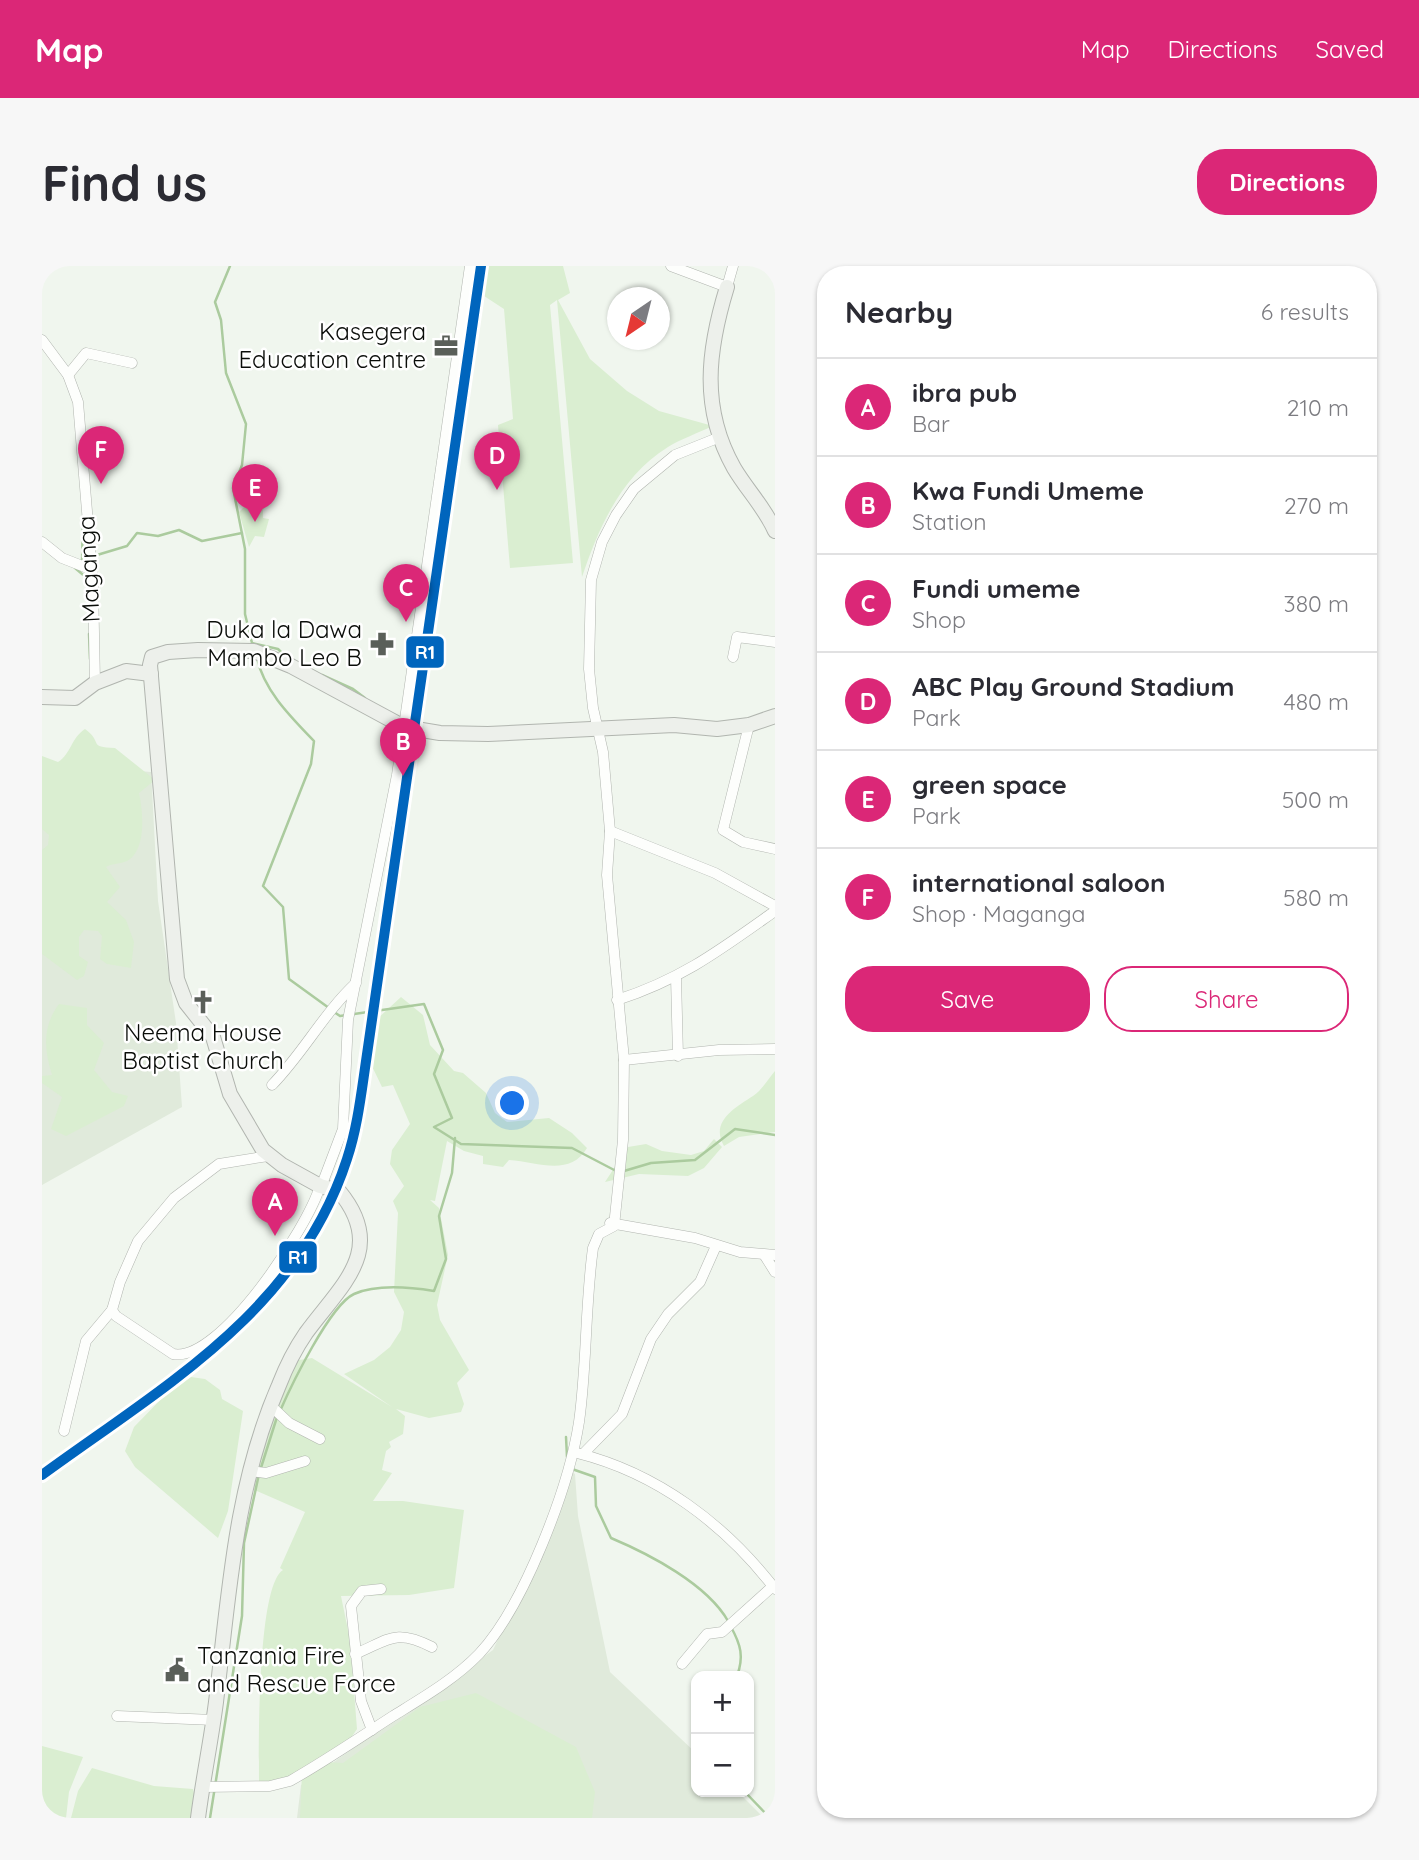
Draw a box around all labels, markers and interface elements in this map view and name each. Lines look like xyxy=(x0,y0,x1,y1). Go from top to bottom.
text: Map xyxy=(35,29,103,70)
text: Map xyxy=(1081,34,1130,64)
text: Directions xyxy=(1168,34,1278,64)
text: Saved xyxy=(1316,34,1384,64)
button: Directions xyxy=(1197,149,1377,215)
text: Find us xyxy=(42,152,207,213)
north arrow xyxy=(607,287,670,350)
text: Nearby xyxy=(845,293,953,331)
text: 6 results xyxy=(1261,297,1349,326)
place label: Kasegera Education centre xyxy=(238,316,426,374)
office icon: Kasegera Education centre xyxy=(432,332,460,360)
text: ibra pub xyxy=(912,376,1017,409)
text: A xyxy=(861,393,875,422)
text: 210 m xyxy=(1287,393,1349,422)
text: Bar xyxy=(912,409,950,438)
pin: F xyxy=(78,426,124,484)
pin: D xyxy=(474,432,520,490)
pin: E xyxy=(232,464,278,522)
text: Kwa Fundi Umeme xyxy=(912,474,1144,507)
text: B xyxy=(860,491,876,520)
text: 270 m xyxy=(1284,491,1349,520)
text: Station xyxy=(912,507,987,536)
street label: Maganga xyxy=(70,515,106,623)
pin: C xyxy=(383,564,429,622)
text: Fundi umeme xyxy=(912,572,1081,605)
text: C xyxy=(861,589,875,618)
text: 380 m xyxy=(1284,589,1349,618)
text: Shop xyxy=(912,605,966,634)
place label: Duka la Dawa Mambo Leo B xyxy=(206,614,362,672)
pharmacy icon: Duka la Dawa Mambo Leo B xyxy=(368,630,396,658)
line badge: R1 xyxy=(405,635,445,669)
text: R1 xyxy=(415,640,435,664)
text: ABC Play Ground Stadium xyxy=(912,670,1234,703)
text: D xyxy=(860,687,876,716)
text: 480 m xyxy=(1284,687,1349,716)
text: Park xyxy=(912,703,961,732)
pin: B xyxy=(380,718,426,776)
text: green space xyxy=(912,768,1067,801)
text: E xyxy=(861,785,875,814)
text: 500 m xyxy=(1282,785,1349,814)
text: Park xyxy=(912,801,961,830)
text: international saloon xyxy=(912,866,1165,899)
text: F xyxy=(862,883,874,912)
text: 580 m xyxy=(1283,883,1349,912)
text: Shop · Maganga xyxy=(912,899,1085,928)
button: Save xyxy=(845,966,1090,1032)
button: Share xyxy=(1104,966,1349,1032)
church icon: Neema House Baptist Church xyxy=(189,988,217,1016)
place label: Neema House Baptist Church xyxy=(122,1017,284,1075)
your location xyxy=(495,1086,529,1120)
pin: A xyxy=(252,1178,298,1236)
line badge: R1 xyxy=(278,1240,318,1274)
text: R1 xyxy=(288,1245,308,1269)
place label: Tanzania Fire and Rescue Force xyxy=(197,1640,396,1698)
public building icon: Tanzania Fire and Rescue Force xyxy=(163,1656,191,1684)
map controls xyxy=(691,1671,754,1797)
button: + xyxy=(691,1671,754,1734)
button: − xyxy=(691,1734,754,1797)

